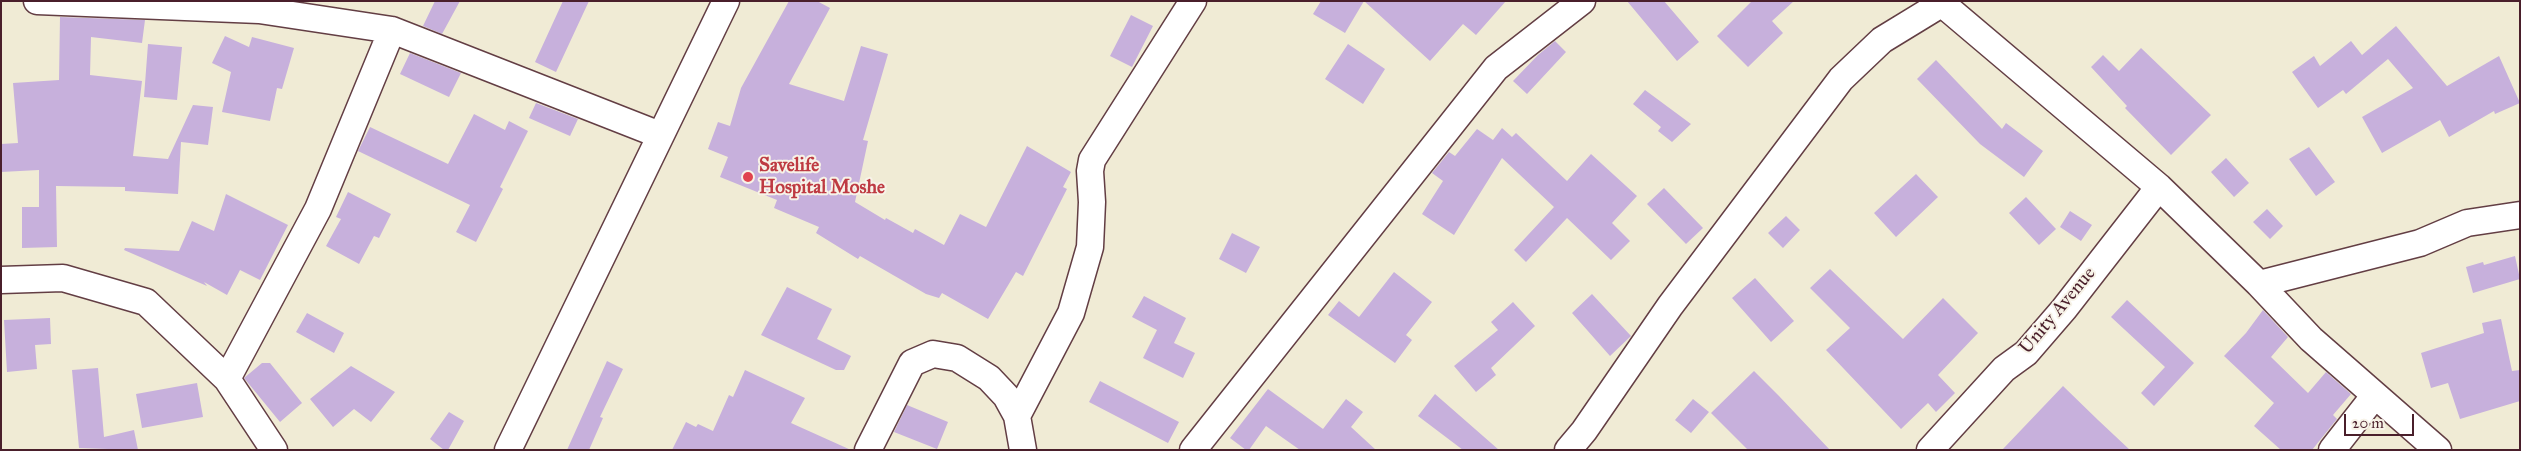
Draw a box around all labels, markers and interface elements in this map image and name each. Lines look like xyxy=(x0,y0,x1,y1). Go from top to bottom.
place label: Savelife Hospital Moshe xyxy=(759,155,885,199)
marker: Savelife Hospital Moshe xyxy=(741,170,755,184)
street label: Unity Avenue xyxy=(2015,263,2101,359)
scale bar xyxy=(2346,404,2416,436)
text: 20 m xyxy=(2352,414,2384,432)

